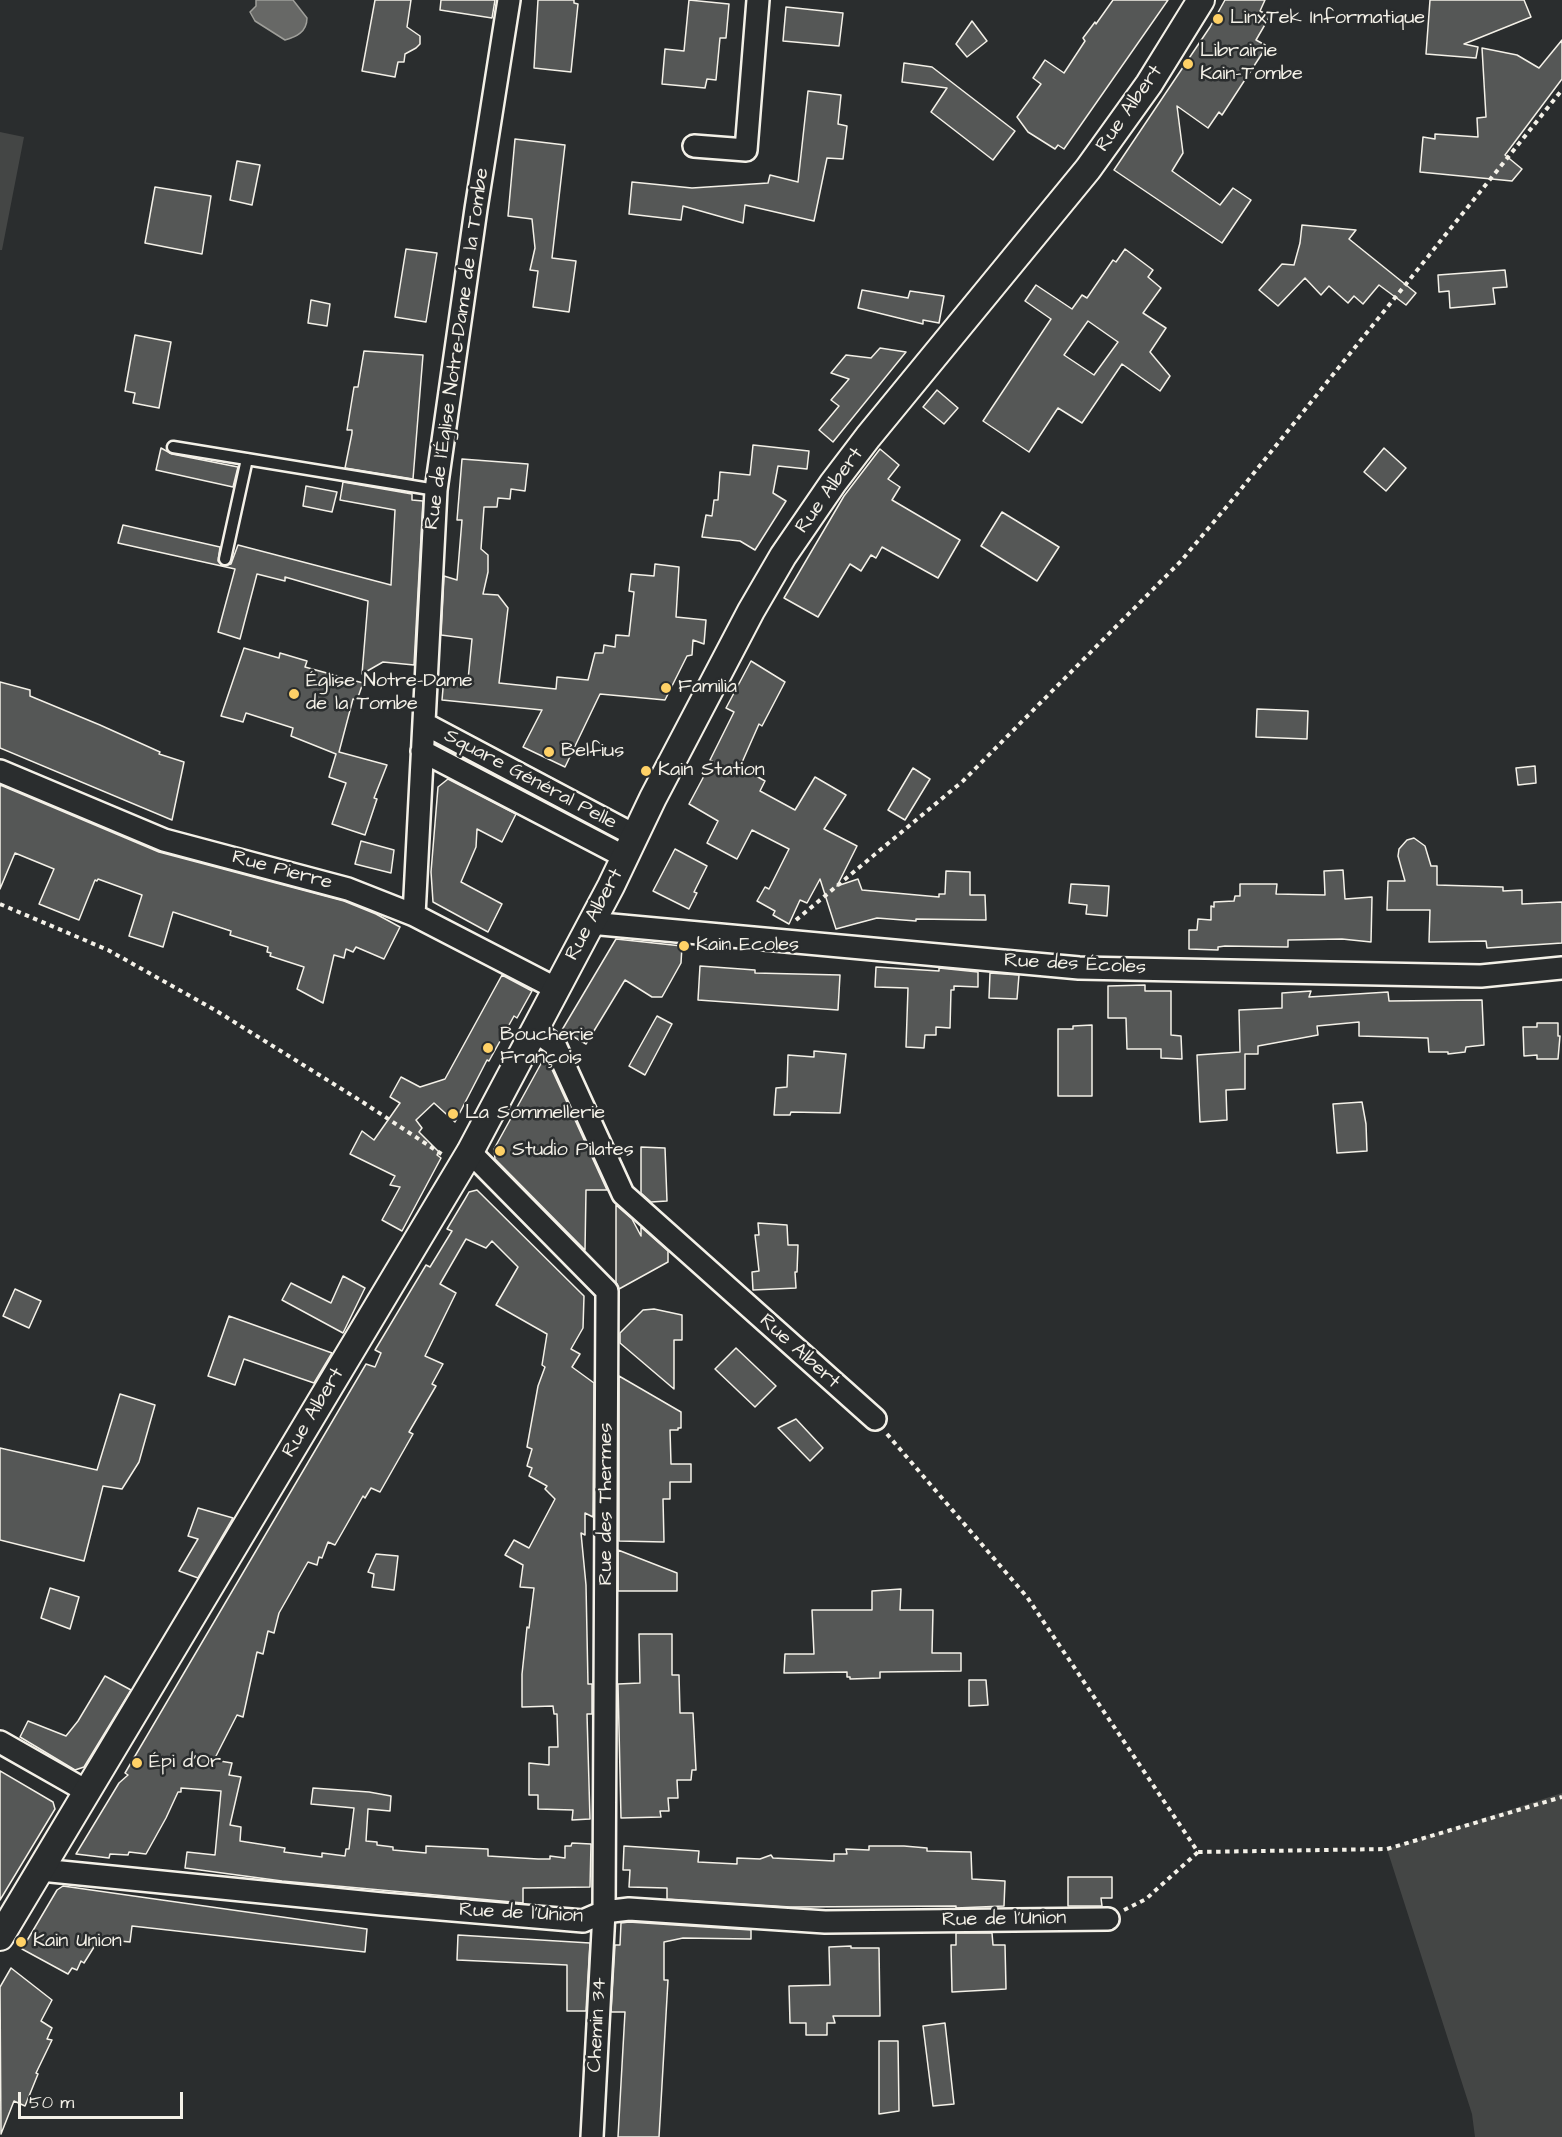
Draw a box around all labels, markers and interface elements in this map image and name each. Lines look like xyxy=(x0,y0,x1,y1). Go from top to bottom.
place label: LinxTek Informatique xyxy=(1230,7,1425,31)
marker: LinxTek Informatique xyxy=(1211,12,1225,26)
place label: Librairie Kain-Tombe xyxy=(1200,40,1303,87)
marker: Librairie Kain-Tombe xyxy=(1181,57,1195,71)
street label: Rue Albert xyxy=(1091,61,1169,157)
street label: Rue de l’Église Notre-Dame de la Tombe xyxy=(421,167,495,531)
street label: Rue Albert xyxy=(791,443,869,539)
place label: Église Notre-Dame de la Tombe xyxy=(306,670,473,717)
place label: Familia xyxy=(678,676,737,700)
marker: Familia xyxy=(659,681,673,695)
marker: Église Notre-Dame de la Tombe xyxy=(287,687,301,701)
street label: Square Général Pelle xyxy=(440,724,620,836)
place label: Belfius xyxy=(561,740,624,764)
marker: Belfius xyxy=(542,745,556,759)
place label: Kain Station xyxy=(658,759,765,783)
marker: Kain Station xyxy=(639,764,653,778)
street label: Rue Pierre xyxy=(229,846,335,896)
street label: Rue Albert xyxy=(561,865,629,965)
place label: Kain Ecoles xyxy=(696,934,799,958)
marker: Kain Ecoles xyxy=(677,939,691,953)
street label: Rue des Écoles xyxy=(1003,949,1147,981)
place label: Boucherie François xyxy=(500,1024,594,1071)
marker: Boucherie François xyxy=(481,1041,495,1055)
place label: La Sommellerie xyxy=(465,1102,605,1126)
marker: La Sommellerie xyxy=(446,1107,460,1121)
place label: Studio Pilates xyxy=(512,1139,634,1163)
marker: Studio Pilates xyxy=(493,1144,507,1158)
street label: Rue Albert xyxy=(754,1310,844,1394)
street label: Rue Albert xyxy=(278,1364,350,1462)
street label: Rue des Thermes xyxy=(595,1422,619,1586)
place label: Épi d'Or xyxy=(149,1751,221,1775)
marker: Épi d'Or xyxy=(130,1756,144,1770)
street label: Rue de l'Union xyxy=(458,1899,584,1929)
street label: Rue de l'Union xyxy=(942,1907,1066,1933)
place label: Kain Union xyxy=(33,1930,122,1954)
marker: Kain Union xyxy=(14,1935,28,1949)
street label: Chemin 34 xyxy=(584,1977,612,2073)
scale bar xyxy=(21,2080,186,2118)
text: 50 m xyxy=(29,2090,74,2115)

